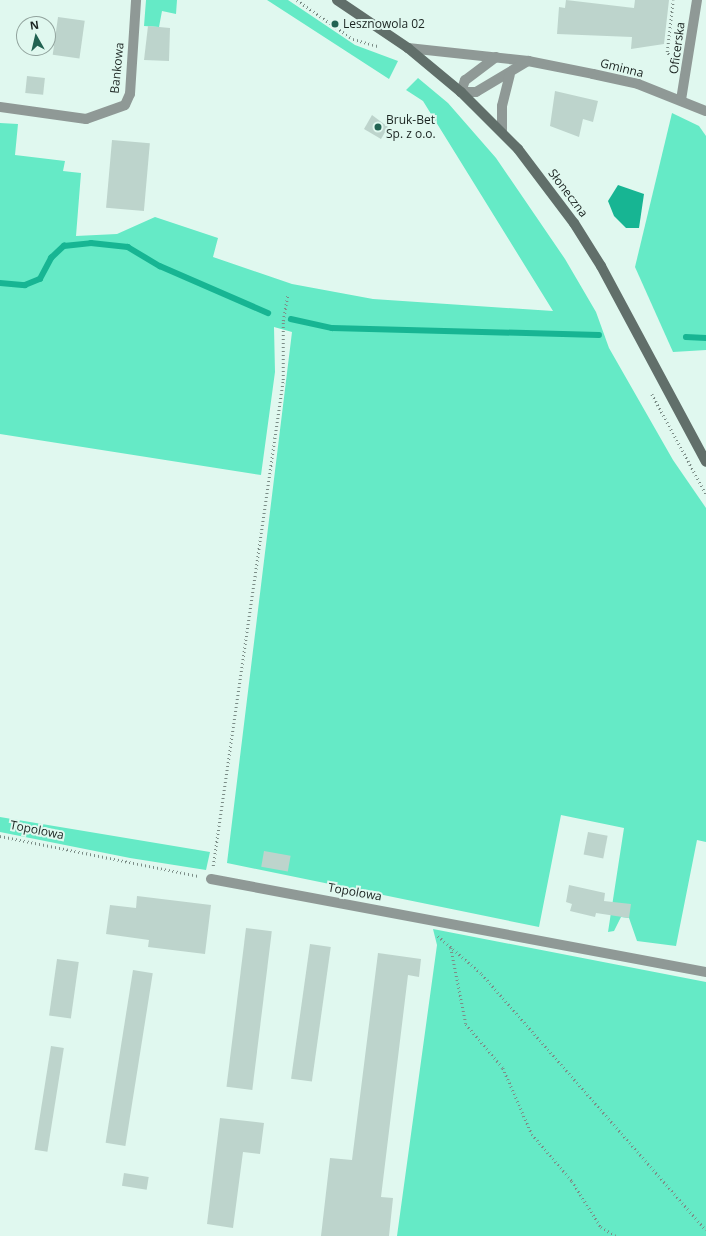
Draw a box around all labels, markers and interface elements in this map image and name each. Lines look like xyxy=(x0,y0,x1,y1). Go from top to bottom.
north arrow xyxy=(16,16,56,56)
text: N xyxy=(29,17,40,33)
place label: Lesznowola 02 xyxy=(343,17,425,31)
marker: Lesznowola 02 xyxy=(330,19,340,29)
street label: Oficerska xyxy=(666,21,688,75)
street label: Bankowa xyxy=(107,42,127,94)
street label: Gminna xyxy=(599,56,645,80)
place label: Bruk-Bet Sp. z o.o. xyxy=(386,113,436,141)
marker: Bruk-Bet Sp. z o.o. xyxy=(373,122,383,132)
street label: Słoneczna xyxy=(545,166,591,220)
street label: Topolowa xyxy=(9,818,65,842)
street label: Topolowa xyxy=(327,880,383,904)

